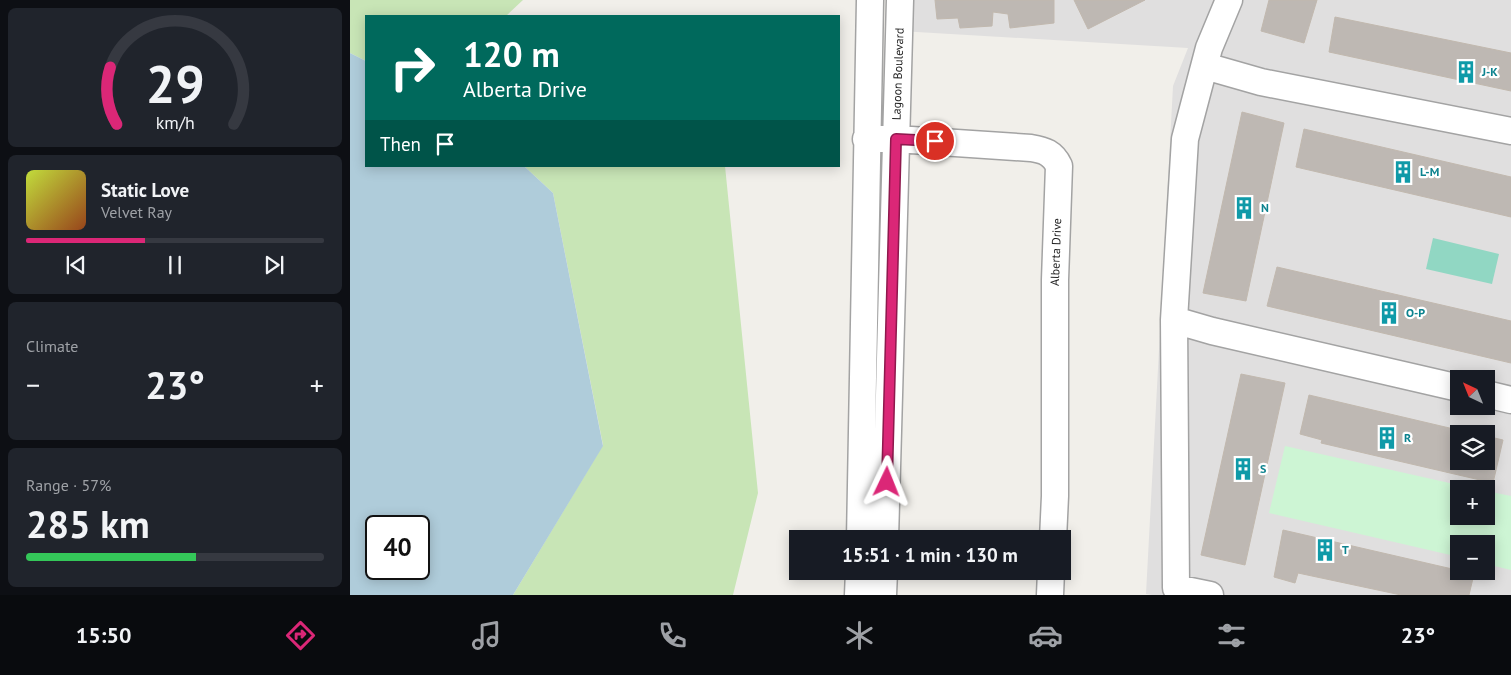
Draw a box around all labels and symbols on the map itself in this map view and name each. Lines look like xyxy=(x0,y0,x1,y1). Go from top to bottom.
street label: Lagoon Boulevard xyxy=(888,27,907,120)
building icon: J-K xyxy=(1453,59,1479,85)
place label: J-K xyxy=(1481,64,1498,79)
pin xyxy=(914,120,956,162)
building icon: L-M xyxy=(1390,159,1416,185)
place label: L-M xyxy=(1420,164,1439,179)
building icon: N xyxy=(1231,195,1257,221)
place label: N xyxy=(1261,200,1269,215)
street label: Alberta Drive xyxy=(1047,218,1064,286)
building icon: O-P xyxy=(1376,300,1402,326)
place label: O-P xyxy=(1406,305,1425,320)
north arrow xyxy=(1450,370,1495,415)
building icon: R xyxy=(1374,425,1400,451)
place label: R xyxy=(1404,430,1412,445)
position arrow xyxy=(860,455,912,507)
building icon: S xyxy=(1230,456,1256,482)
place label: S xyxy=(1260,461,1266,476)
speed limit sign: 40 xyxy=(365,515,430,580)
building icon: T xyxy=(1312,537,1338,563)
place label: T xyxy=(1342,542,1349,557)

